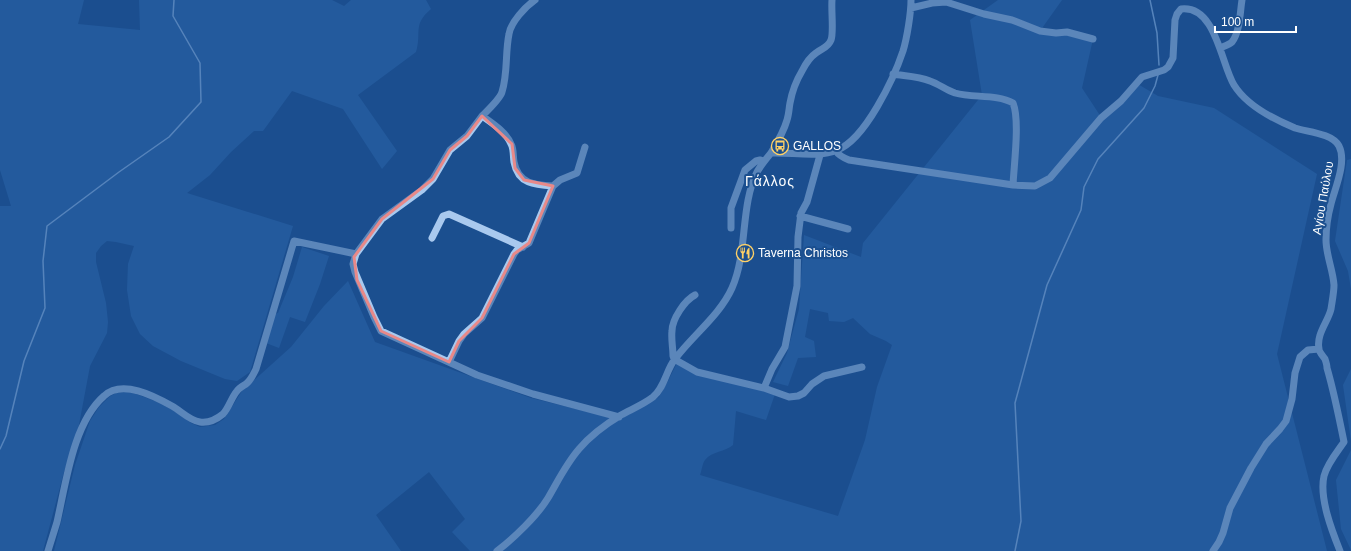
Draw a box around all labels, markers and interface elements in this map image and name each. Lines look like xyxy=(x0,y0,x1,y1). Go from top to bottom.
scale bar xyxy=(1215,8,1296,34)
text: 100 m xyxy=(1221,15,1254,29)
bus stop icon: GALLOS xyxy=(770,136,790,156)
place label: GALLOS xyxy=(793,139,841,153)
street label: Αγίου Παύλου xyxy=(1310,160,1336,236)
district label: Γάλλος xyxy=(745,173,795,189)
restaurant icon: Taverna Christos xyxy=(735,243,755,263)
place label: Taverna Christos xyxy=(758,246,848,260)

